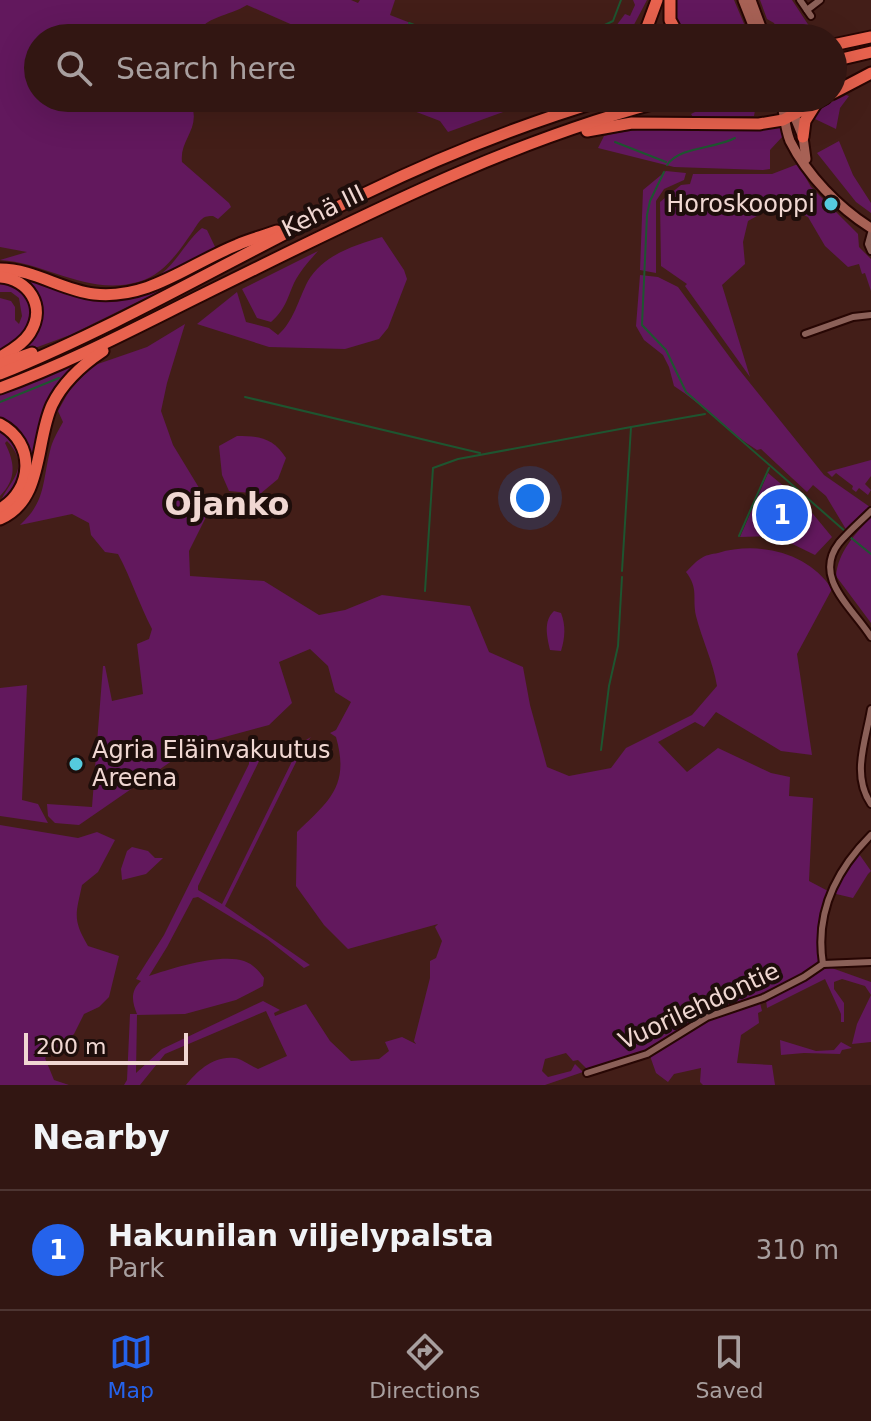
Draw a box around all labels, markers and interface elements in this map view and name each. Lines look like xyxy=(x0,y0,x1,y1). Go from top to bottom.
search box xyxy=(24,24,847,112)
icon: search xyxy=(52,46,96,90)
text: Search here xyxy=(116,51,296,86)
street label: Kehä III xyxy=(277,179,369,243)
place label: Horoskooppi xyxy=(666,190,815,218)
marker: Horoskooppi xyxy=(822,195,840,213)
your location xyxy=(510,478,550,518)
district label: Ojanko xyxy=(165,485,289,523)
pin: 1 xyxy=(756,485,808,545)
place label: Agria Eläinvakuutus Areena xyxy=(92,736,331,792)
marker: Agria Eläinvakuutus Areena xyxy=(67,755,85,773)
street label: Vuorilehdontie xyxy=(614,957,784,1055)
scale bar xyxy=(24,1029,188,1065)
text: 200 m xyxy=(36,1034,106,1059)
text: Nearby xyxy=(32,1117,170,1157)
text: Hakunilan viljelypalsta xyxy=(108,1218,494,1253)
text: 1 xyxy=(49,1235,67,1265)
text: 310 m xyxy=(756,1235,839,1265)
text: Park xyxy=(108,1253,164,1283)
tab: Map xyxy=(108,1330,154,1403)
tab: Directions xyxy=(369,1330,480,1403)
tab: Saved xyxy=(695,1330,763,1403)

